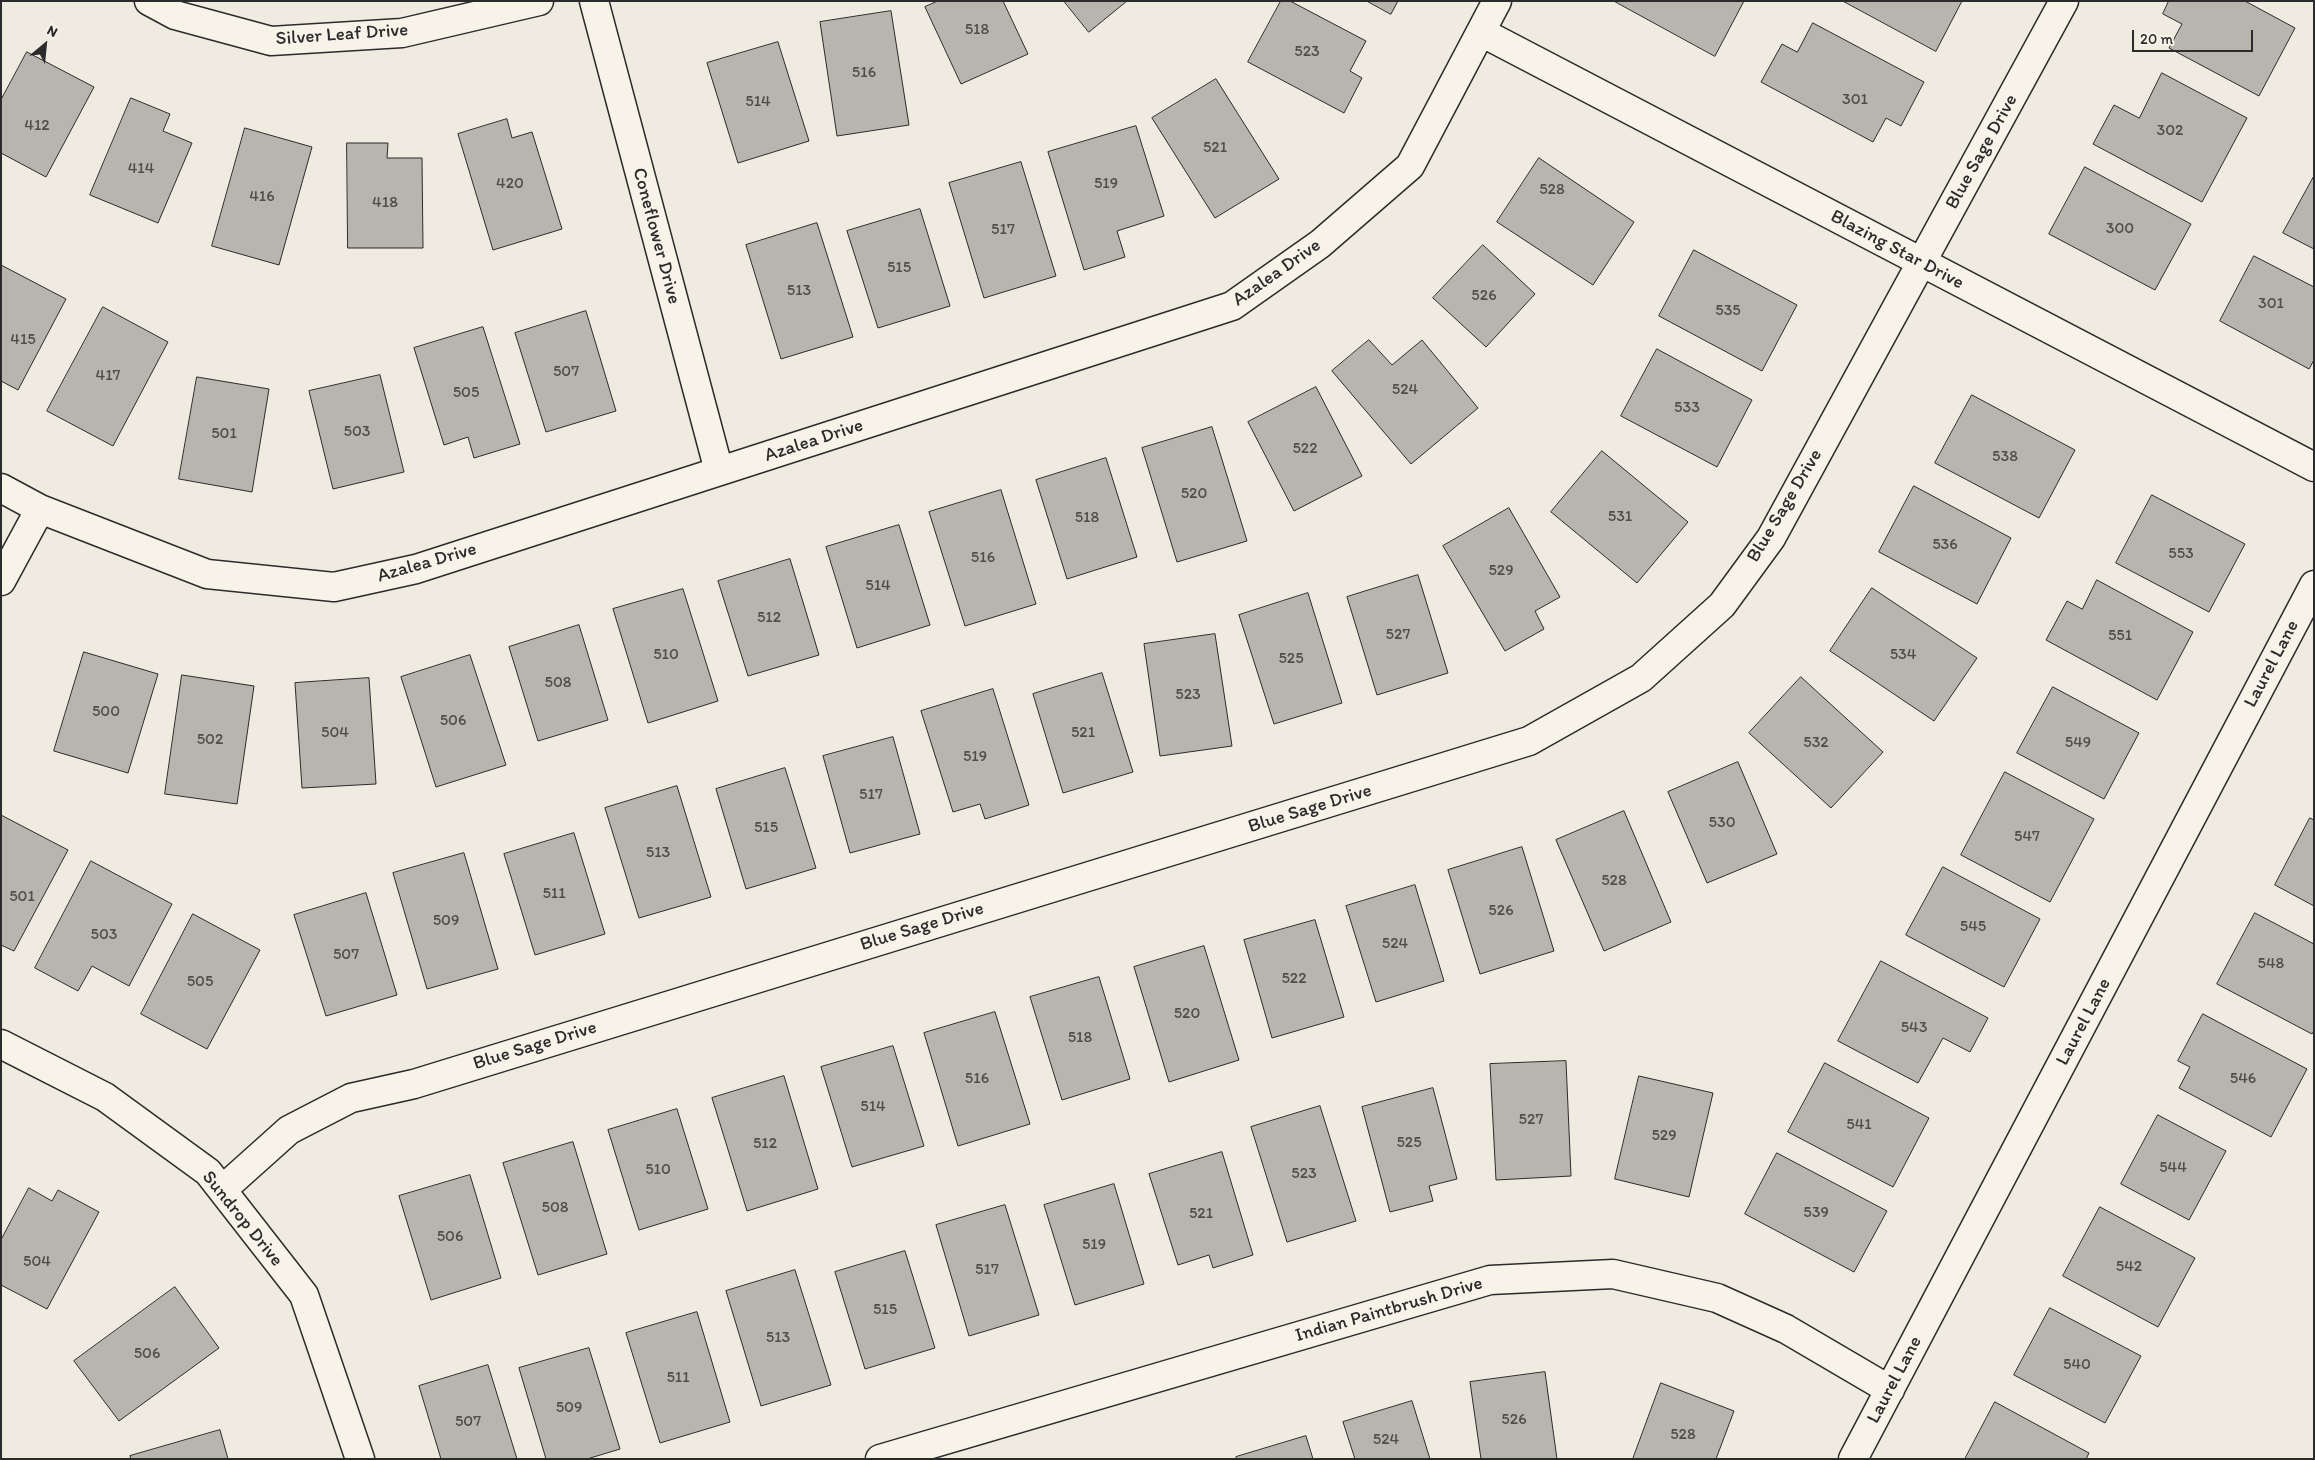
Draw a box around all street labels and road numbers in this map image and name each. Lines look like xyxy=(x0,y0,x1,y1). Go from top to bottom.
street label: Silver Leaf Drive xyxy=(275,19,409,51)
street label: Blue Sage Drive xyxy=(1941,91,2023,213)
street label: Coneflower Drive xyxy=(627,165,685,307)
street label: Blazing Star Drive xyxy=(1826,205,1968,295)
street label: Azalea Drive xyxy=(1229,234,1325,312)
street label: Azalea Drive xyxy=(762,414,866,468)
street label: Blue Sage Drive xyxy=(1742,445,1828,567)
street label: Azalea Drive xyxy=(375,538,479,588)
street label: Laurel Lane xyxy=(2240,616,2304,712)
street label: Blue Sage Drive xyxy=(1246,779,1374,839)
street label: Blue Sage Drive xyxy=(858,897,986,957)
street label: Laurel Lane xyxy=(2052,974,2116,1070)
street label: Blue Sage Drive xyxy=(471,1016,599,1076)
street label: Sundrop Drive xyxy=(197,1167,287,1271)
street label: Indian Paintbrush Drive xyxy=(1293,1272,1485,1348)
street label: Laurel Lane xyxy=(1863,1332,1927,1428)

